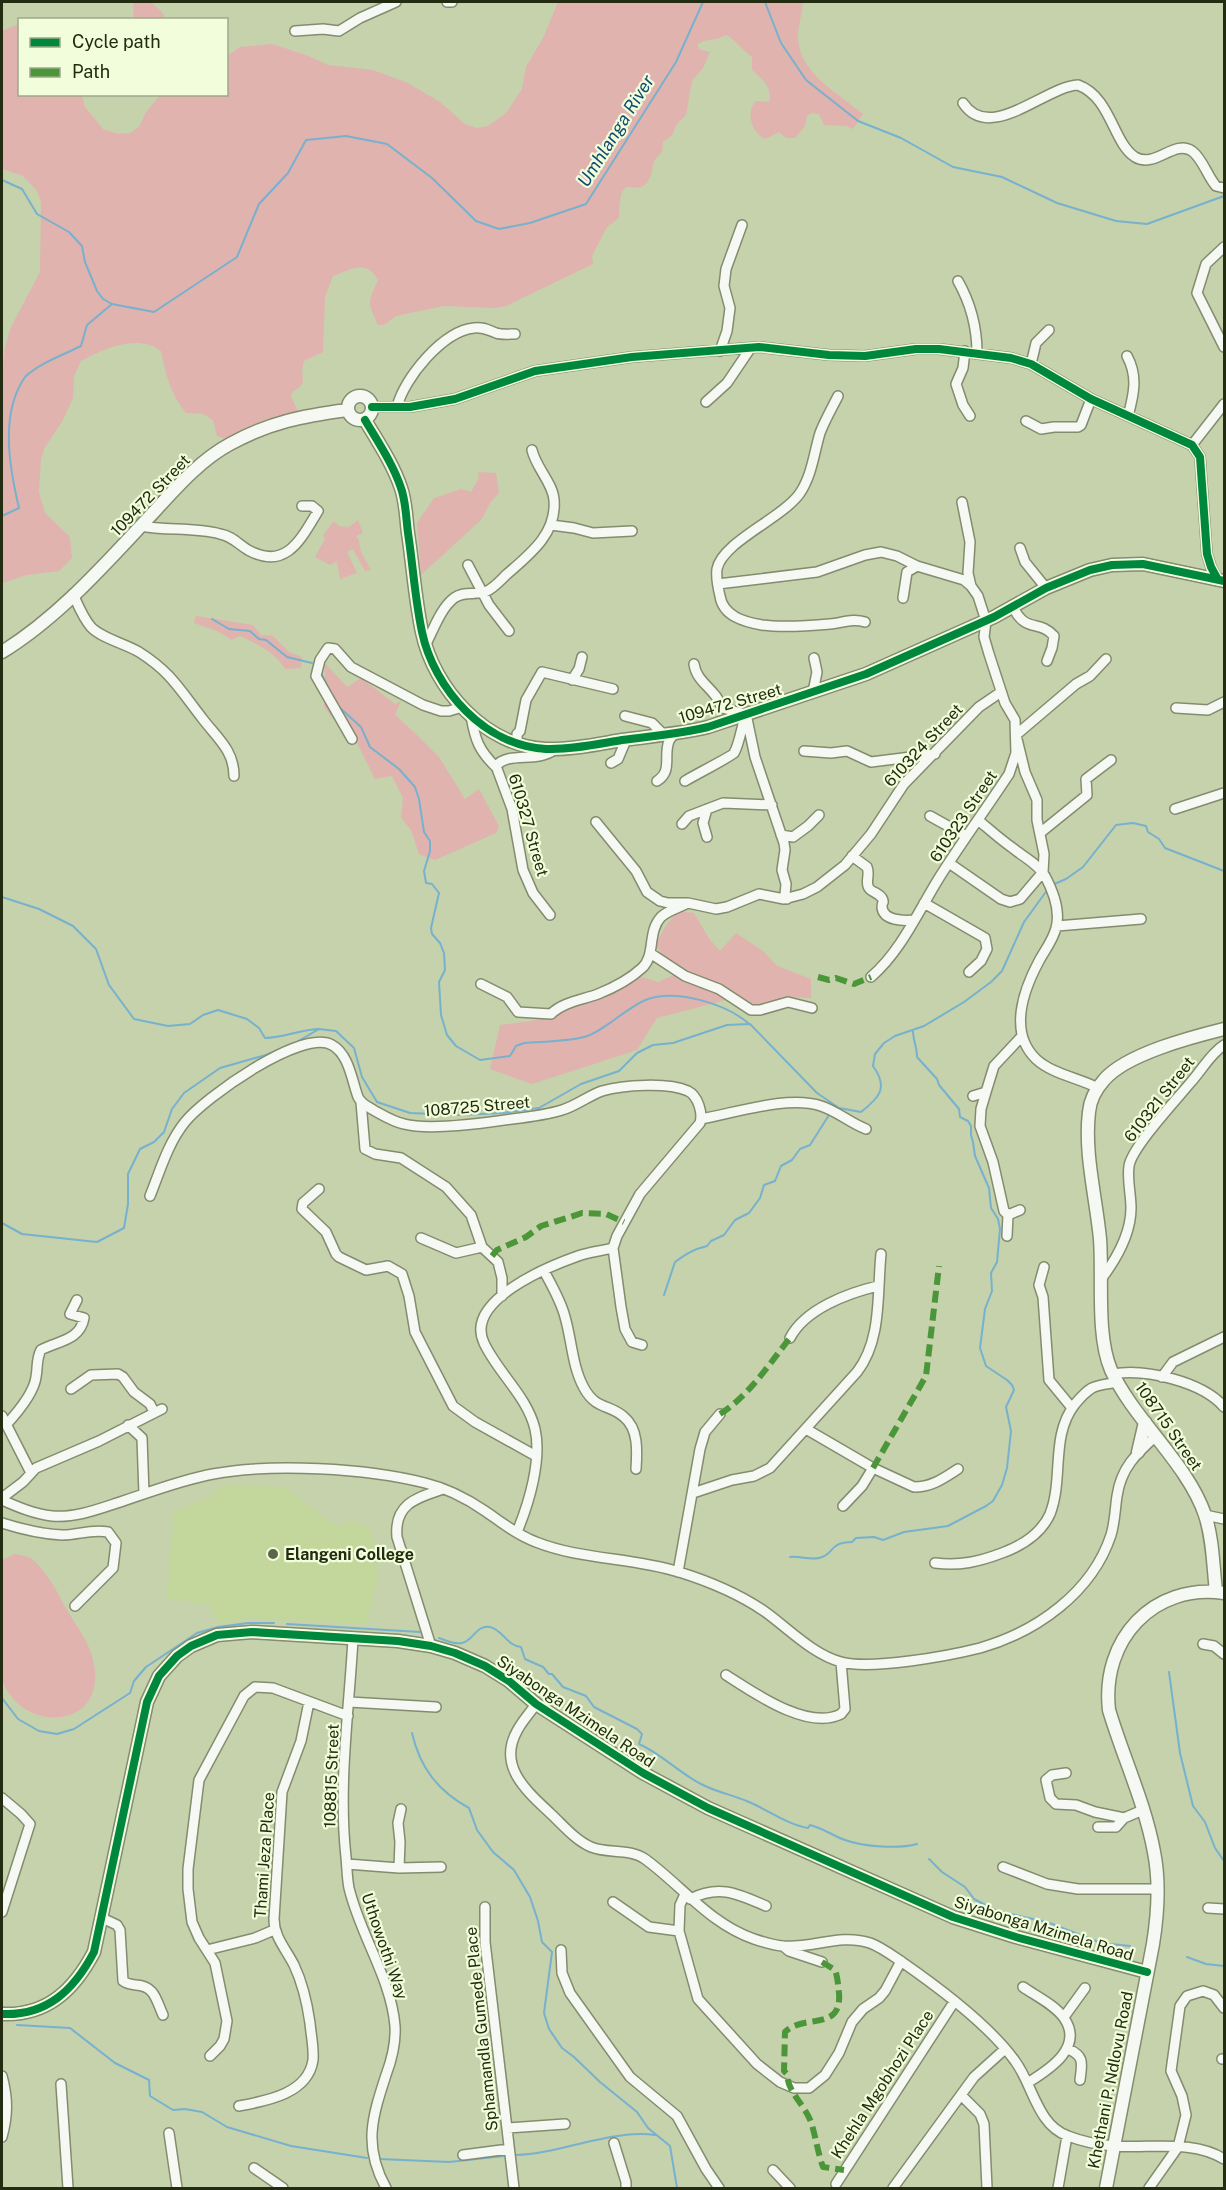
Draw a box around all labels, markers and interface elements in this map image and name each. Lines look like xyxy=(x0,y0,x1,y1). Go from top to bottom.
legend xyxy=(18,18,228,96)
text: Cycle path xyxy=(72,31,161,52)
text: Path xyxy=(72,61,110,82)
water label: Umhlanga River xyxy=(573,71,658,190)
street label: 109472 Street xyxy=(107,451,194,540)
street label: 109472 Street xyxy=(677,680,784,727)
street label: 610324 Street xyxy=(880,700,967,791)
street label: 610323 Street xyxy=(926,767,1001,866)
street label: 610327 Street xyxy=(505,772,552,879)
street label: 610321 Street xyxy=(1120,1053,1199,1146)
street label: 108725 Street xyxy=(423,1092,531,1121)
street label: 108715 Street xyxy=(1131,1378,1206,1474)
place label: Elangeni College xyxy=(285,1545,414,1564)
marker: Elangeni College xyxy=(266,1547,280,1561)
street label: Siyabonga Mzimela Road xyxy=(493,1651,658,1771)
street label: 108815 Street xyxy=(320,1724,343,1828)
street label: Thami Jeza Place xyxy=(251,1791,278,1919)
street label: Uthowothi Way xyxy=(357,1890,412,2002)
street label: Siyabonga Mzimela Road xyxy=(952,1892,1136,1965)
street label: Sphamandla Gumede Place xyxy=(461,1926,502,2132)
street label: Khethani P. Ndlovu Road xyxy=(1084,1990,1137,2170)
street label: Khehla Mgobhozi Place xyxy=(827,2006,938,2162)

